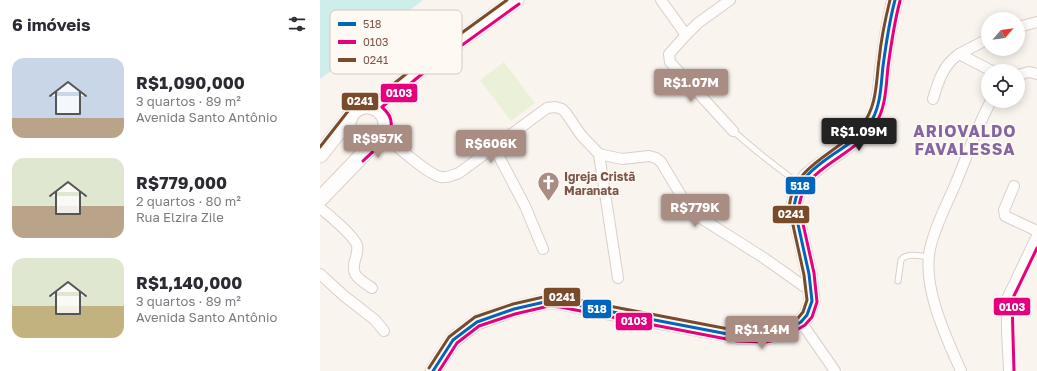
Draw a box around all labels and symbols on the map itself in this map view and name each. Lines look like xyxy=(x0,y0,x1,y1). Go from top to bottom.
legend xyxy=(330,10,462,74)
north arrow xyxy=(981,12,1025,56)
text: 518 xyxy=(363,17,382,30)
text: 0103 xyxy=(363,35,388,48)
text: 0241 xyxy=(363,53,388,66)
pin: R$1.07M xyxy=(654,69,728,103)
line badge: 0103 xyxy=(380,83,418,103)
text: 0103 xyxy=(386,86,413,99)
line badge: 0241 xyxy=(341,92,379,111)
text: 0241 xyxy=(347,94,374,107)
pin: R$1.09M xyxy=(822,118,896,152)
district label: ARIOVALDO FAVALESSA xyxy=(913,121,1017,159)
pin: R$957K xyxy=(345,125,411,159)
pin: R$606K xyxy=(458,130,524,164)
place label: Igreja Cristã Maranata xyxy=(564,169,635,198)
church icon: Igreja Cristã Maranata xyxy=(535,170,561,203)
line badge: 518 xyxy=(785,176,816,195)
text: 518 xyxy=(790,179,810,192)
pin: R$779K xyxy=(662,194,728,228)
line badge: 0241 xyxy=(772,205,810,224)
text: 0241 xyxy=(778,207,805,220)
line badge: 0241 xyxy=(543,287,581,307)
text: 0241 xyxy=(549,290,576,303)
line badge: 0103 xyxy=(993,297,1031,316)
line badge: 518 xyxy=(582,299,612,319)
text: 0103 xyxy=(999,300,1026,313)
text: 518 xyxy=(587,302,607,315)
line badge: 0103 xyxy=(615,312,653,331)
text: 0103 xyxy=(621,314,648,327)
pin: R$1.14M xyxy=(725,316,799,350)

